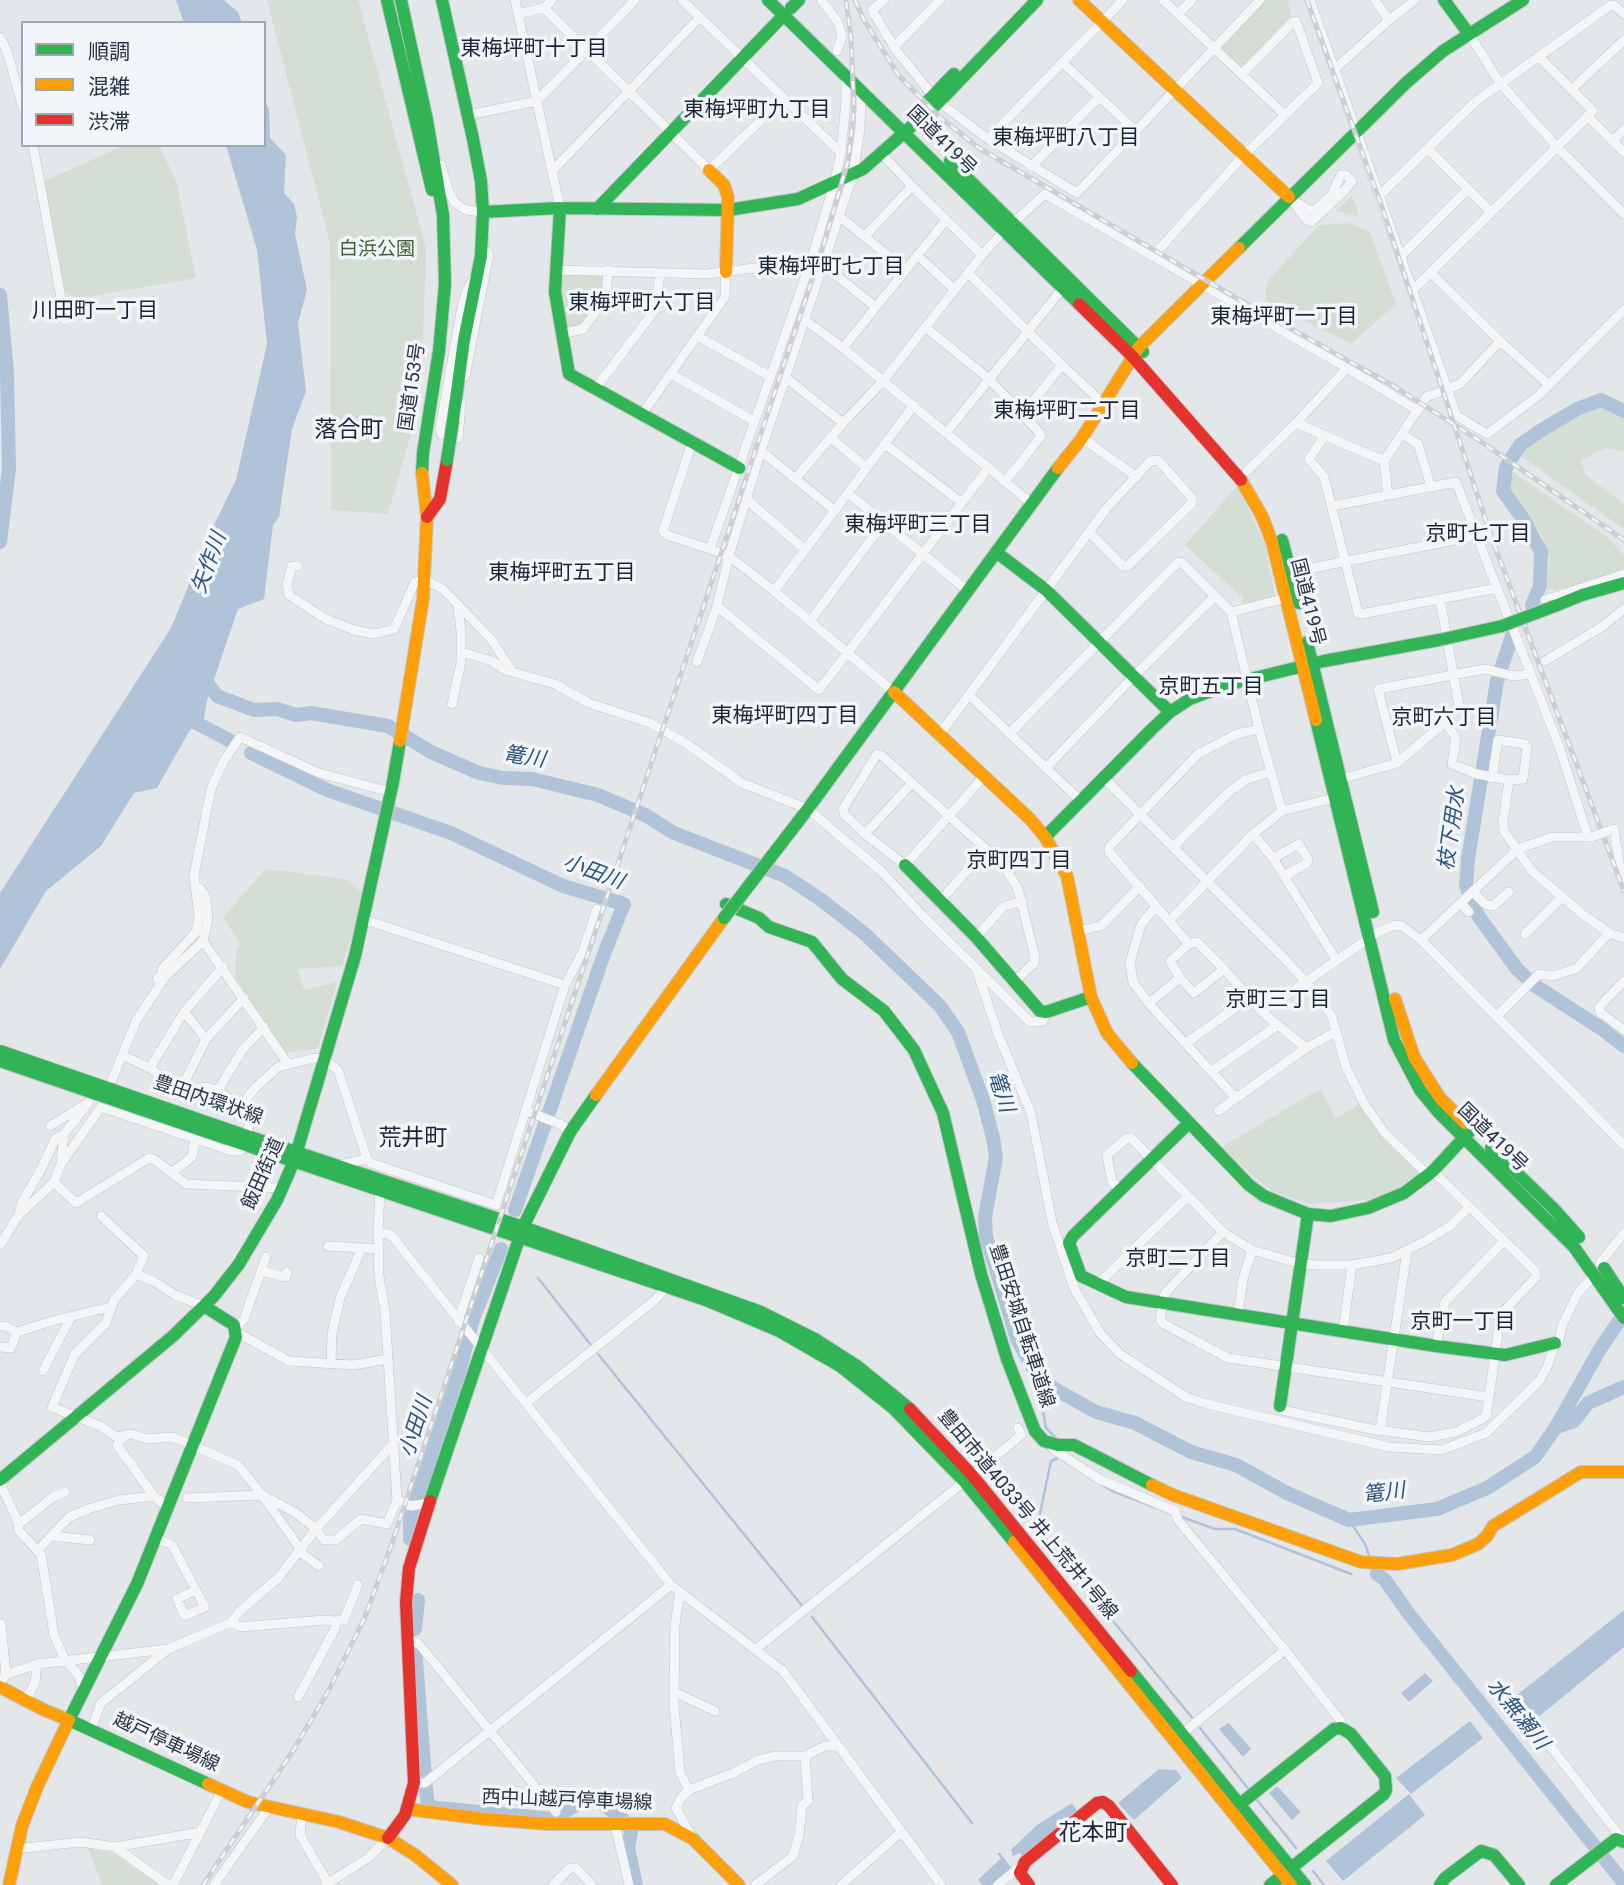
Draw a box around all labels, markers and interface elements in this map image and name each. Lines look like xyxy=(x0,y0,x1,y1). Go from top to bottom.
legend xyxy=(21,21,266,147)
district label: 東梅坪町十丁目 xyxy=(461,37,607,63)
text: 順調 xyxy=(88,40,130,64)
text: 混雑 xyxy=(88,75,130,99)
district label: 東梅坪町九丁目 xyxy=(684,98,830,124)
street label: 国道419号 xyxy=(901,101,981,181)
text: 渋滞 xyxy=(88,110,130,134)
district label: 東梅坪町八丁目 xyxy=(993,126,1139,152)
park label: 白浜公園 xyxy=(339,239,415,261)
district label: 東梅坪町七丁目 xyxy=(758,255,904,281)
district label: 東梅坪町六丁目 xyxy=(569,291,715,317)
district label: 川田町一丁目 xyxy=(32,299,158,325)
district label: 東梅坪町一丁目 xyxy=(1211,305,1357,331)
street label: 国道153号 xyxy=(396,341,430,433)
district label: 東梅坪町二丁目 xyxy=(994,399,1140,425)
district label: 落合町 xyxy=(315,417,383,445)
district label: 東梅坪町三丁目 xyxy=(845,513,991,539)
district label: 京町七丁目 xyxy=(1426,522,1530,548)
water label: 矢作川 xyxy=(187,529,233,597)
street label: 国道419号 xyxy=(1285,556,1329,648)
district label: 東梅坪町五丁目 xyxy=(489,561,635,587)
district label: 京町五丁目 xyxy=(1159,675,1263,701)
district label: 東梅坪町四丁目 xyxy=(712,704,858,730)
district label: 京町六丁目 xyxy=(1392,706,1496,732)
water label: 篭川 xyxy=(501,742,547,774)
water label: 枝下用水 xyxy=(1435,786,1471,872)
district label: 京町四丁目 xyxy=(967,849,1071,875)
water label: 小田川 xyxy=(559,850,627,896)
district label: 京町三丁目 xyxy=(1226,988,1330,1014)
water label: 篭川 xyxy=(982,1068,1018,1116)
street label: 豊田内環状線 xyxy=(150,1072,266,1130)
street label: 国道419号 xyxy=(1452,1099,1532,1177)
district label: 荒井町 xyxy=(379,1125,447,1153)
street label: 飯田街道 xyxy=(238,1135,290,1213)
street label: 豊田安城自転車道線 xyxy=(984,1241,1058,1411)
district label: 京町二丁目 xyxy=(1126,1247,1230,1273)
district label: 京町一丁目 xyxy=(1411,1310,1515,1336)
water label: 小田川 xyxy=(395,1393,439,1461)
street label: 豊田市道4033号 井上荒井1号線 xyxy=(932,1405,1122,1625)
water label: 篭川 xyxy=(1362,1479,1406,1509)
water label: 水無瀬川 xyxy=(1481,1674,1553,1756)
street label: 越戸停車場線 xyxy=(110,1709,222,1777)
street label: 西中山越戸停車場線 xyxy=(481,1787,653,1815)
district label: 花本町 xyxy=(1059,1820,1127,1848)

